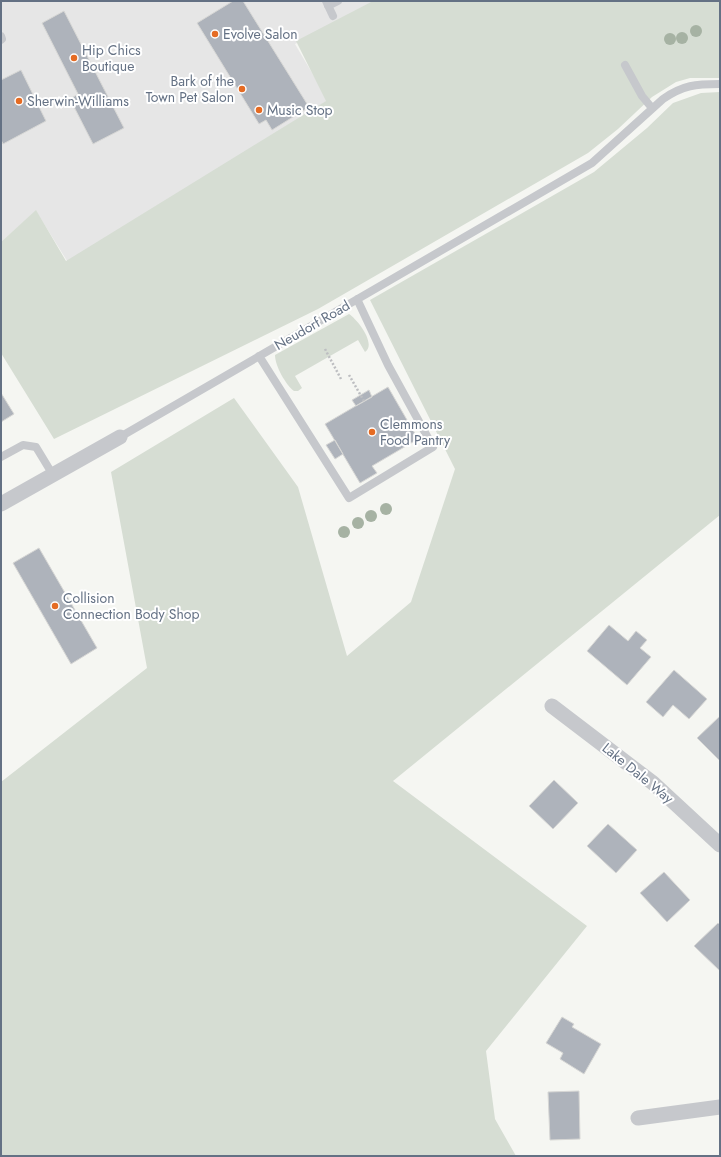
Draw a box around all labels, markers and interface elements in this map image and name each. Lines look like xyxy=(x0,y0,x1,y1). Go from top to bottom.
place label: Evolve Salon xyxy=(223,24,298,44)
marker: Evolve Salon xyxy=(210,29,220,39)
place label: Hip Chics Boutique xyxy=(82,40,141,76)
marker: Hip Chics Boutique xyxy=(69,53,79,63)
place label: Bark of the Town Pet Salon xyxy=(146,71,234,107)
marker: Bark of the Town Pet Salon xyxy=(237,84,247,94)
place label: Sherwin-Williams xyxy=(27,91,129,111)
marker: Sherwin-Williams xyxy=(14,96,24,106)
place label: Music Stop xyxy=(267,100,333,120)
marker: Music Stop xyxy=(254,105,264,115)
street label: Neudorf Road xyxy=(271,295,353,355)
place label: Clemmons Food Pantry xyxy=(380,414,451,450)
marker: Clemmons Food Pantry xyxy=(367,427,377,437)
place label: Collision Connection Body Shop xyxy=(63,588,199,624)
marker: Collision Connection Body Shop xyxy=(50,601,60,611)
street label: Lake Dale Way xyxy=(598,738,679,809)

